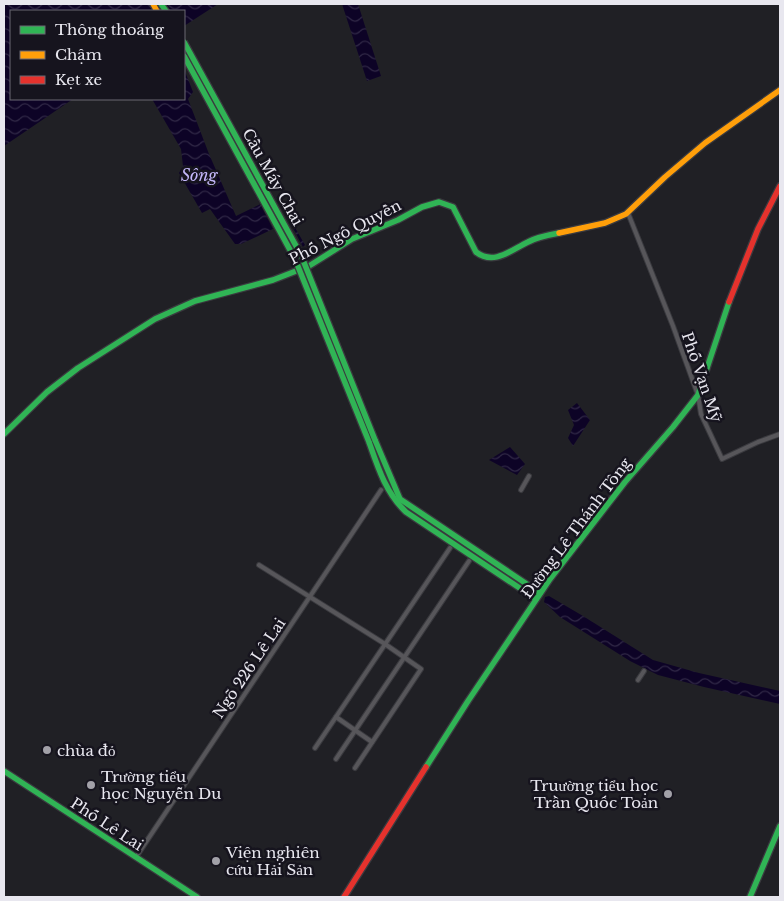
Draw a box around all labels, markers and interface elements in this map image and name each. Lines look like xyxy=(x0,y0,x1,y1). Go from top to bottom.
legend xyxy=(10,10,185,100)
text: Thông thoáng xyxy=(55,20,165,39)
text: Chậm xyxy=(55,45,102,64)
text: Kẹt xe xyxy=(55,70,102,89)
street label: Cầu Máy Chai xyxy=(238,125,308,229)
water label: Sông xyxy=(181,165,219,185)
street label: Phố Ngô Quyền xyxy=(286,196,404,268)
street label: Phố Vạn Mỹ xyxy=(678,329,726,425)
street label: Đường Lê Thánh Tông xyxy=(517,453,636,602)
street label: Ngõ 226 Lê Lai xyxy=(209,614,289,722)
place label: chùa đỏ xyxy=(57,741,116,760)
marker: chùa đỏ xyxy=(41,744,53,756)
place label: Trường tiểu học Nguyễn Du xyxy=(101,767,221,803)
place label: Truường tiểu học Trần Quốc Toản xyxy=(530,776,658,812)
marker: Trường tiểu học Nguyễn Du xyxy=(85,779,97,791)
marker: Truường tiểu học Trần Quốc Toản xyxy=(662,788,674,800)
street label: Phố Lê Lai xyxy=(67,793,147,855)
place label: Viện nghiên cứu Hải Sản xyxy=(225,843,320,879)
marker: Viện nghiên cứu Hải Sản xyxy=(210,855,222,867)

